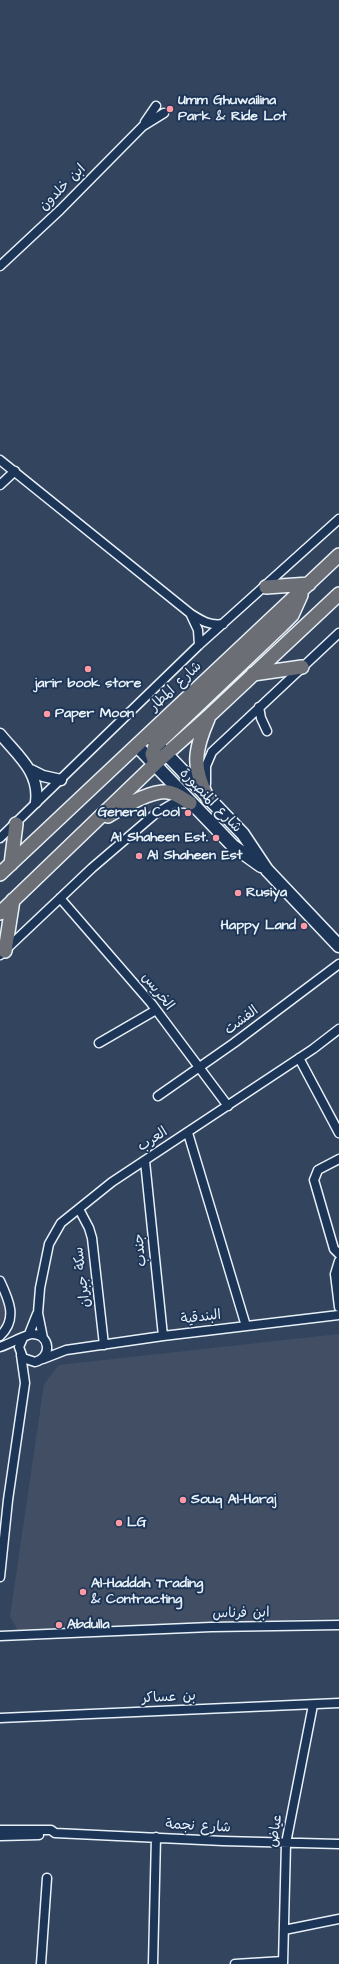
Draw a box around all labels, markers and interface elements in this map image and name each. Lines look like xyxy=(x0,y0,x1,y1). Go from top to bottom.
place label: Umm Ghuwailina Park & Ride Lot xyxy=(178,93,287,126)
marker: Umm Ghuwailina Park & Ride Lot xyxy=(165,104,175,114)
street label: ابن خلدون xyxy=(36,161,90,215)
street label: شارع المطار xyxy=(146,659,206,715)
marker: jarir book store xyxy=(83,664,93,674)
place label: jarir book store xyxy=(35,676,141,692)
place label: Paper Moon xyxy=(55,706,134,722)
marker: Paper Moon xyxy=(42,709,52,719)
street label: شارع المنصورة xyxy=(175,766,245,836)
place label: General Cool xyxy=(98,805,180,821)
marker: General Cool xyxy=(183,808,193,818)
place label: Al Shaheen Est. xyxy=(111,830,208,846)
marker: Al Shaheen Est. xyxy=(211,833,221,843)
place label: Al Shaheen Est xyxy=(147,848,242,864)
marker: Al Shaheen Est xyxy=(134,851,144,861)
place label: Rusiya xyxy=(246,885,287,901)
marker: Rusiya xyxy=(233,888,243,898)
place label: Happy Land xyxy=(221,918,296,934)
marker: Happy Land xyxy=(299,921,309,931)
street label: الخريس xyxy=(137,970,177,1014)
street label: الفشت xyxy=(222,1003,262,1039)
street label: العرب xyxy=(135,1124,171,1156)
street label: جندب xyxy=(131,1233,151,1267)
street label: سكة جبران xyxy=(71,1246,95,1308)
street label: البندقية xyxy=(180,1307,222,1329)
place label: Souq Al-Haraj xyxy=(191,1492,276,1508)
marker: Souq Al-Haraj xyxy=(178,1495,188,1505)
place label: LG xyxy=(127,1515,146,1531)
marker: LG xyxy=(114,1518,124,1528)
place label: Al-Haddah Trading & Contracting xyxy=(91,1576,203,1608)
marker: Al-Haddah Trading & Contracting xyxy=(78,1587,88,1597)
street label: ابن فرناس xyxy=(212,1605,270,1623)
place label: Abdulla xyxy=(67,1617,110,1633)
marker: Abdulla xyxy=(54,1620,64,1630)
street label: بن عساكر xyxy=(142,1688,196,1708)
street label: عياض xyxy=(265,1814,287,1848)
street label: شارع نجمة xyxy=(165,1817,231,1837)

